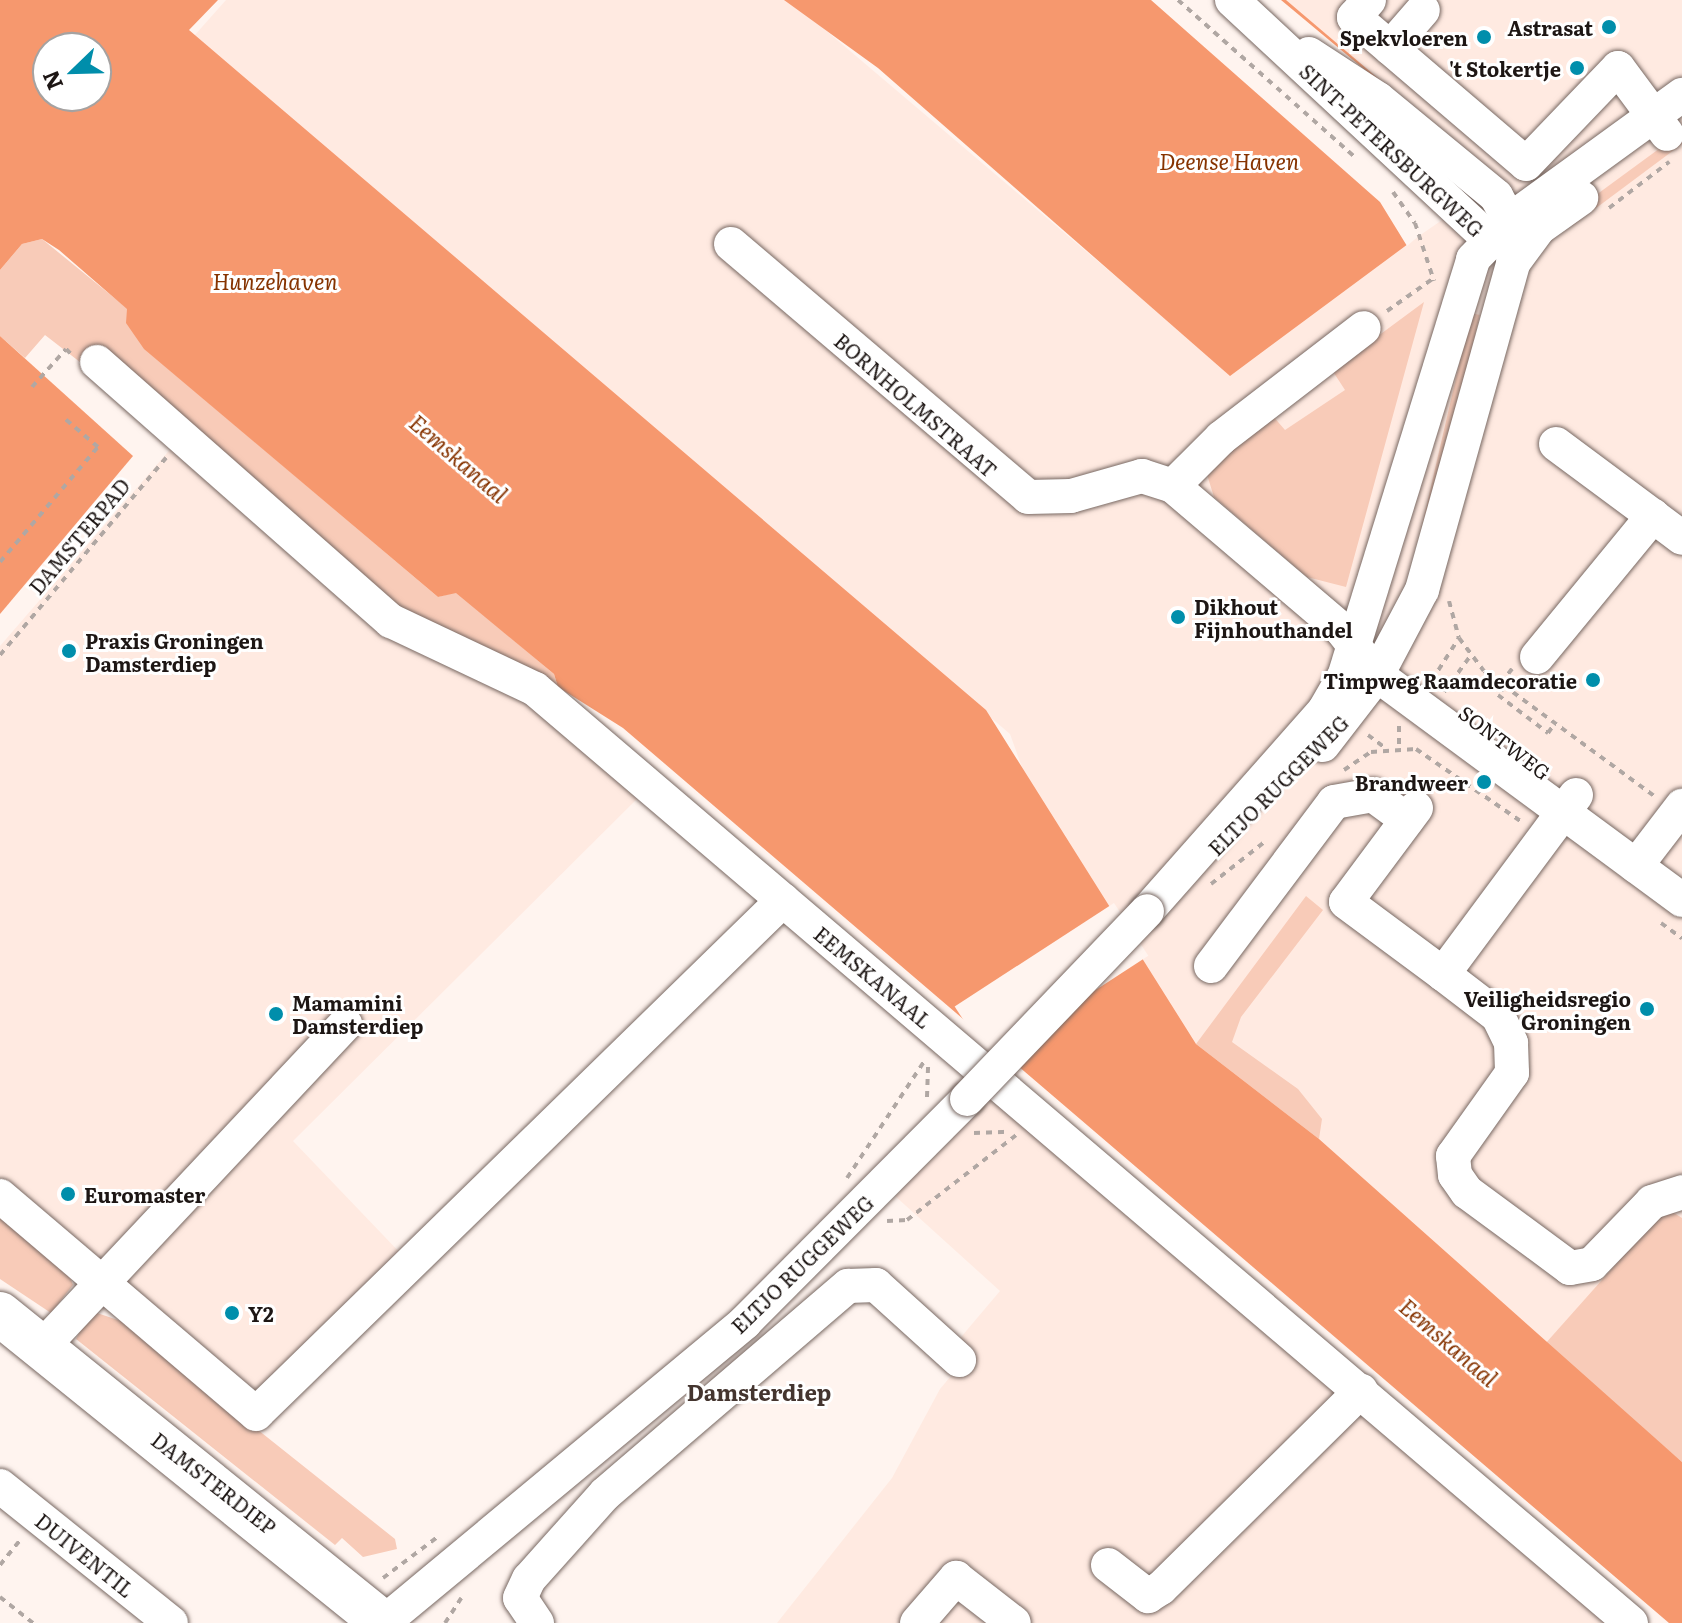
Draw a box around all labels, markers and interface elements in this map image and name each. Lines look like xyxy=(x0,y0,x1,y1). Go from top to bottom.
place label: Astrasat xyxy=(1508,15,1593,39)
marker: Astrasat xyxy=(1600,18,1618,36)
place label: Spekvloeren xyxy=(1340,25,1468,49)
marker: Spekvloeren xyxy=(1475,28,1493,46)
north arrow xyxy=(32,32,112,112)
place label: 't Stokertje xyxy=(1449,56,1561,80)
street label: SINT-PETERSBURGWEG xyxy=(1295,59,1489,241)
marker: 't Stokertje xyxy=(1568,59,1586,77)
text: N xyxy=(32,66,70,96)
water label: Deense Haven xyxy=(1159,148,1299,174)
water label: Hunzehaven xyxy=(212,268,338,294)
street label: BORNHOLMSTRAAT xyxy=(830,328,1002,482)
water label: Eemskanaal xyxy=(405,409,513,507)
street label: DAMSTERPAD xyxy=(24,473,134,599)
place label: Dikhout Fijnhouthandel xyxy=(1194,594,1353,641)
marker: Dikhout Fijnhouthandel xyxy=(1169,608,1187,626)
place label: Praxis Groningen Damsterdiep xyxy=(85,628,264,675)
marker: Praxis Groningen Damsterdiep xyxy=(60,642,78,660)
place label: Timpweg Raamdecoratie xyxy=(1323,668,1577,692)
marker: Timpweg Raamdecoratie xyxy=(1584,671,1602,689)
street label: SONTWEG xyxy=(1455,700,1555,784)
street label: ELTJO RUGGEWEG xyxy=(1203,710,1353,860)
place label: Brandweer xyxy=(1355,770,1468,794)
marker: Brandweer xyxy=(1475,773,1493,791)
street label: EEMSKANAAL xyxy=(810,921,936,1033)
place label: Veiligheidsregio Groningen xyxy=(1464,986,1631,1033)
place label: Mamamini Damsterdiep xyxy=(292,990,423,1037)
marker: Veiligheidsregio Groningen xyxy=(1638,1000,1656,1018)
marker: Mamamini Damsterdiep xyxy=(267,1005,285,1023)
place label: Euromaster xyxy=(84,1182,205,1206)
marker: Euromaster xyxy=(59,1185,77,1203)
street label: ELTJO RUGGEWEG xyxy=(726,1190,878,1338)
water label: Eemskanaal xyxy=(1395,1293,1503,1391)
place label: Y2 xyxy=(248,1301,274,1325)
marker: Y2 xyxy=(223,1304,241,1322)
district label: Damsterdiep xyxy=(687,1379,831,1405)
street label: DAMSTERDIEP xyxy=(147,1427,281,1539)
street label: DUIVENTIL xyxy=(31,1508,139,1602)

